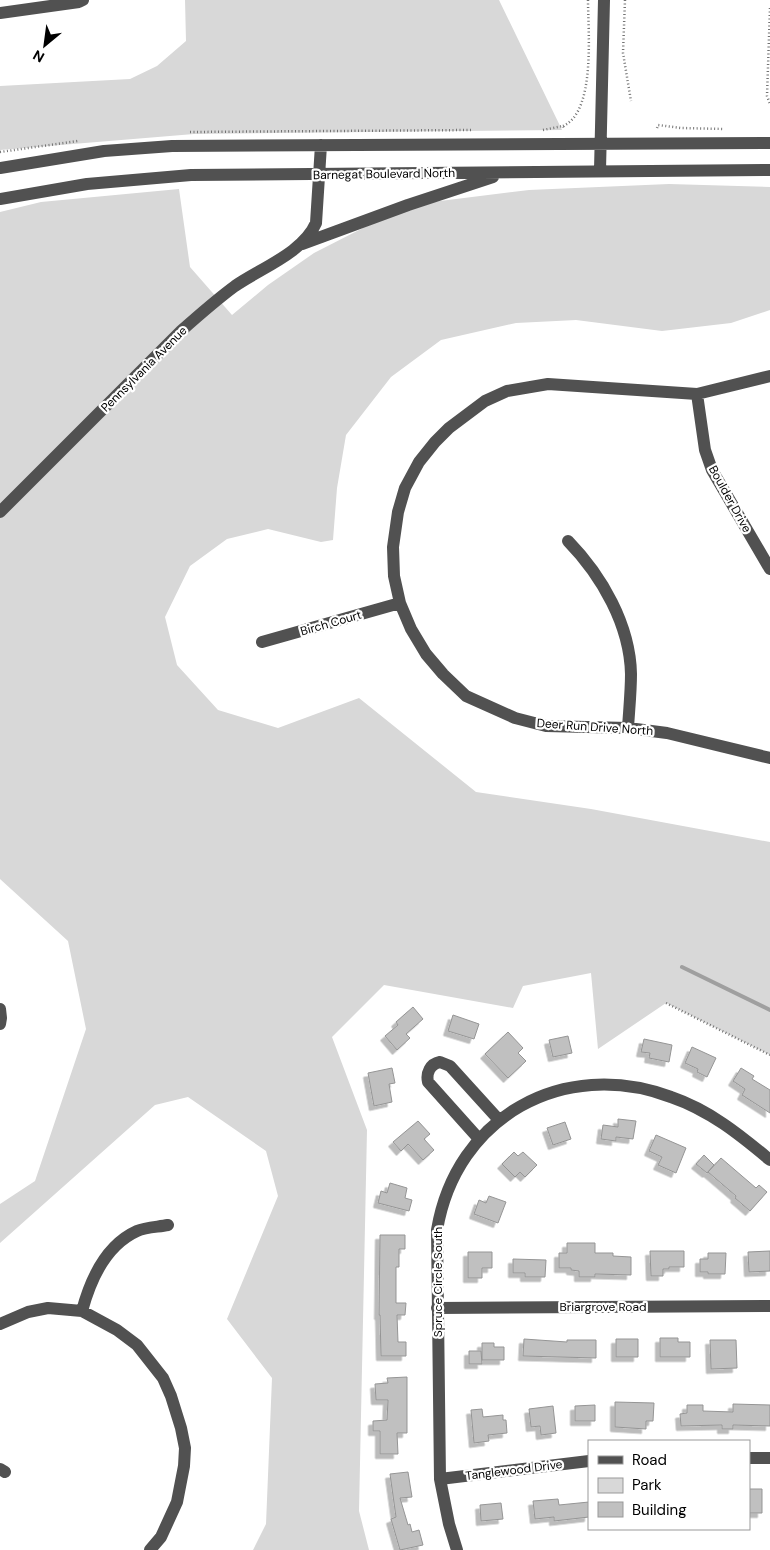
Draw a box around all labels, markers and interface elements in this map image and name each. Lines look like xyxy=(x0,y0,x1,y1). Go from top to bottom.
north arrow xyxy=(20,20,70,70)
text: N xyxy=(30,46,48,67)
street label: Barnegat Boulevard North xyxy=(313,165,455,183)
street label: Pennsylvania Avenue xyxy=(98,323,190,415)
street label: Boulder Drive xyxy=(705,463,755,536)
street label: Birch Court xyxy=(299,607,364,639)
street label: Deer Run Drive North xyxy=(536,715,654,739)
street label: Spruce Circle South xyxy=(430,1227,446,1337)
street label: Briargrove Road xyxy=(559,1299,647,1315)
legend xyxy=(588,1440,750,1530)
text: Road xyxy=(632,1450,667,1470)
street label: Tanglewood Drive xyxy=(465,1456,564,1484)
text: Park xyxy=(632,1475,662,1495)
text: Building xyxy=(632,1500,687,1520)

